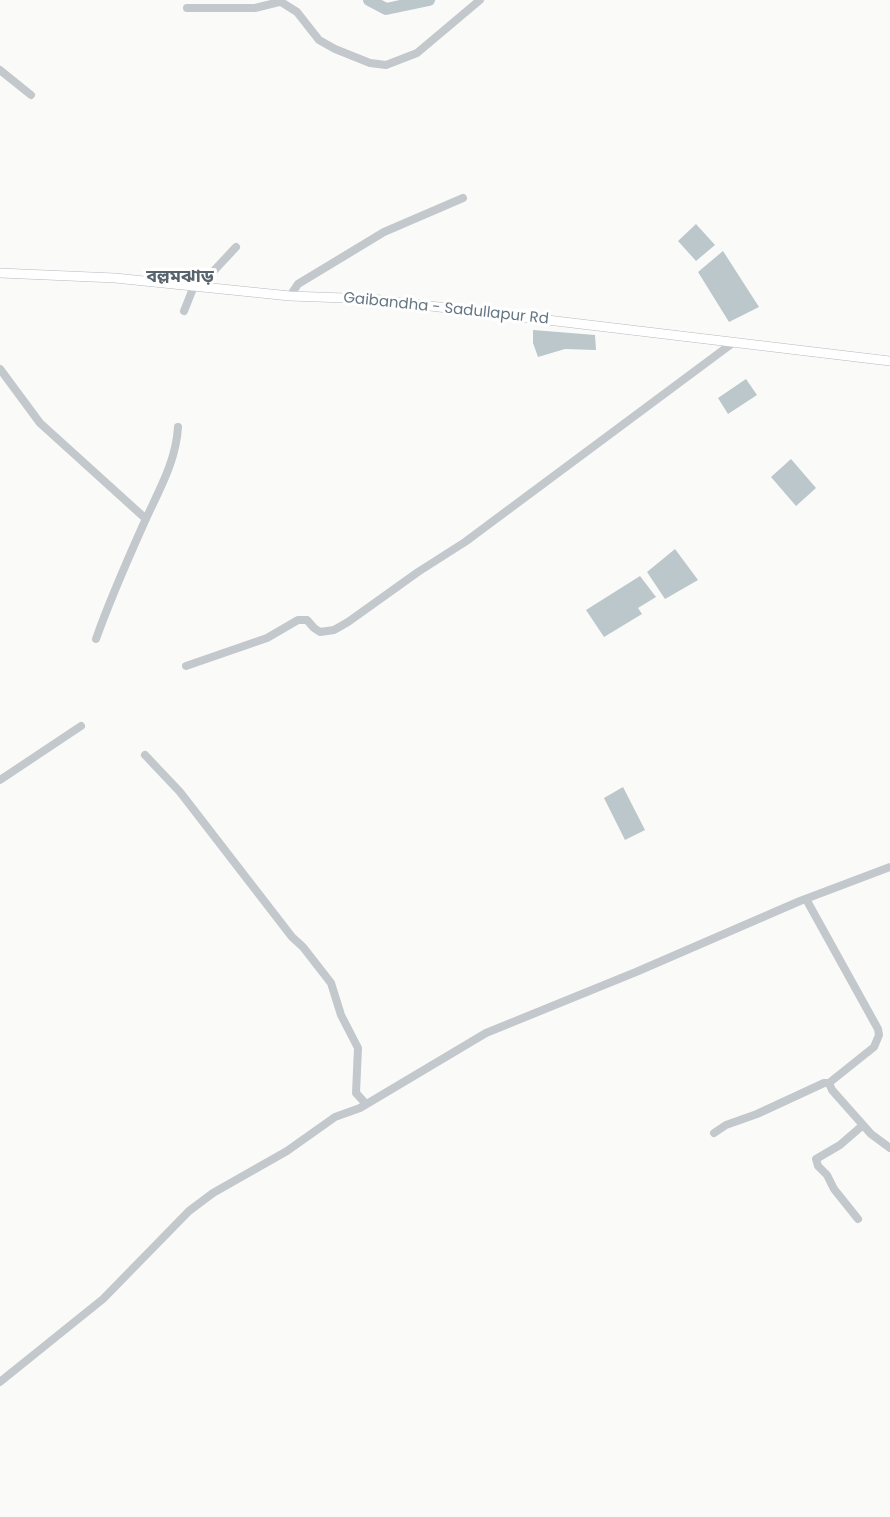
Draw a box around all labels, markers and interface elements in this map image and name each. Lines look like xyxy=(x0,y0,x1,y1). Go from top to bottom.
district label: বল্লমঝাড় xyxy=(146,266,214,288)
street label: Gaibandha - Sadullapur Rd xyxy=(342,289,550,329)

